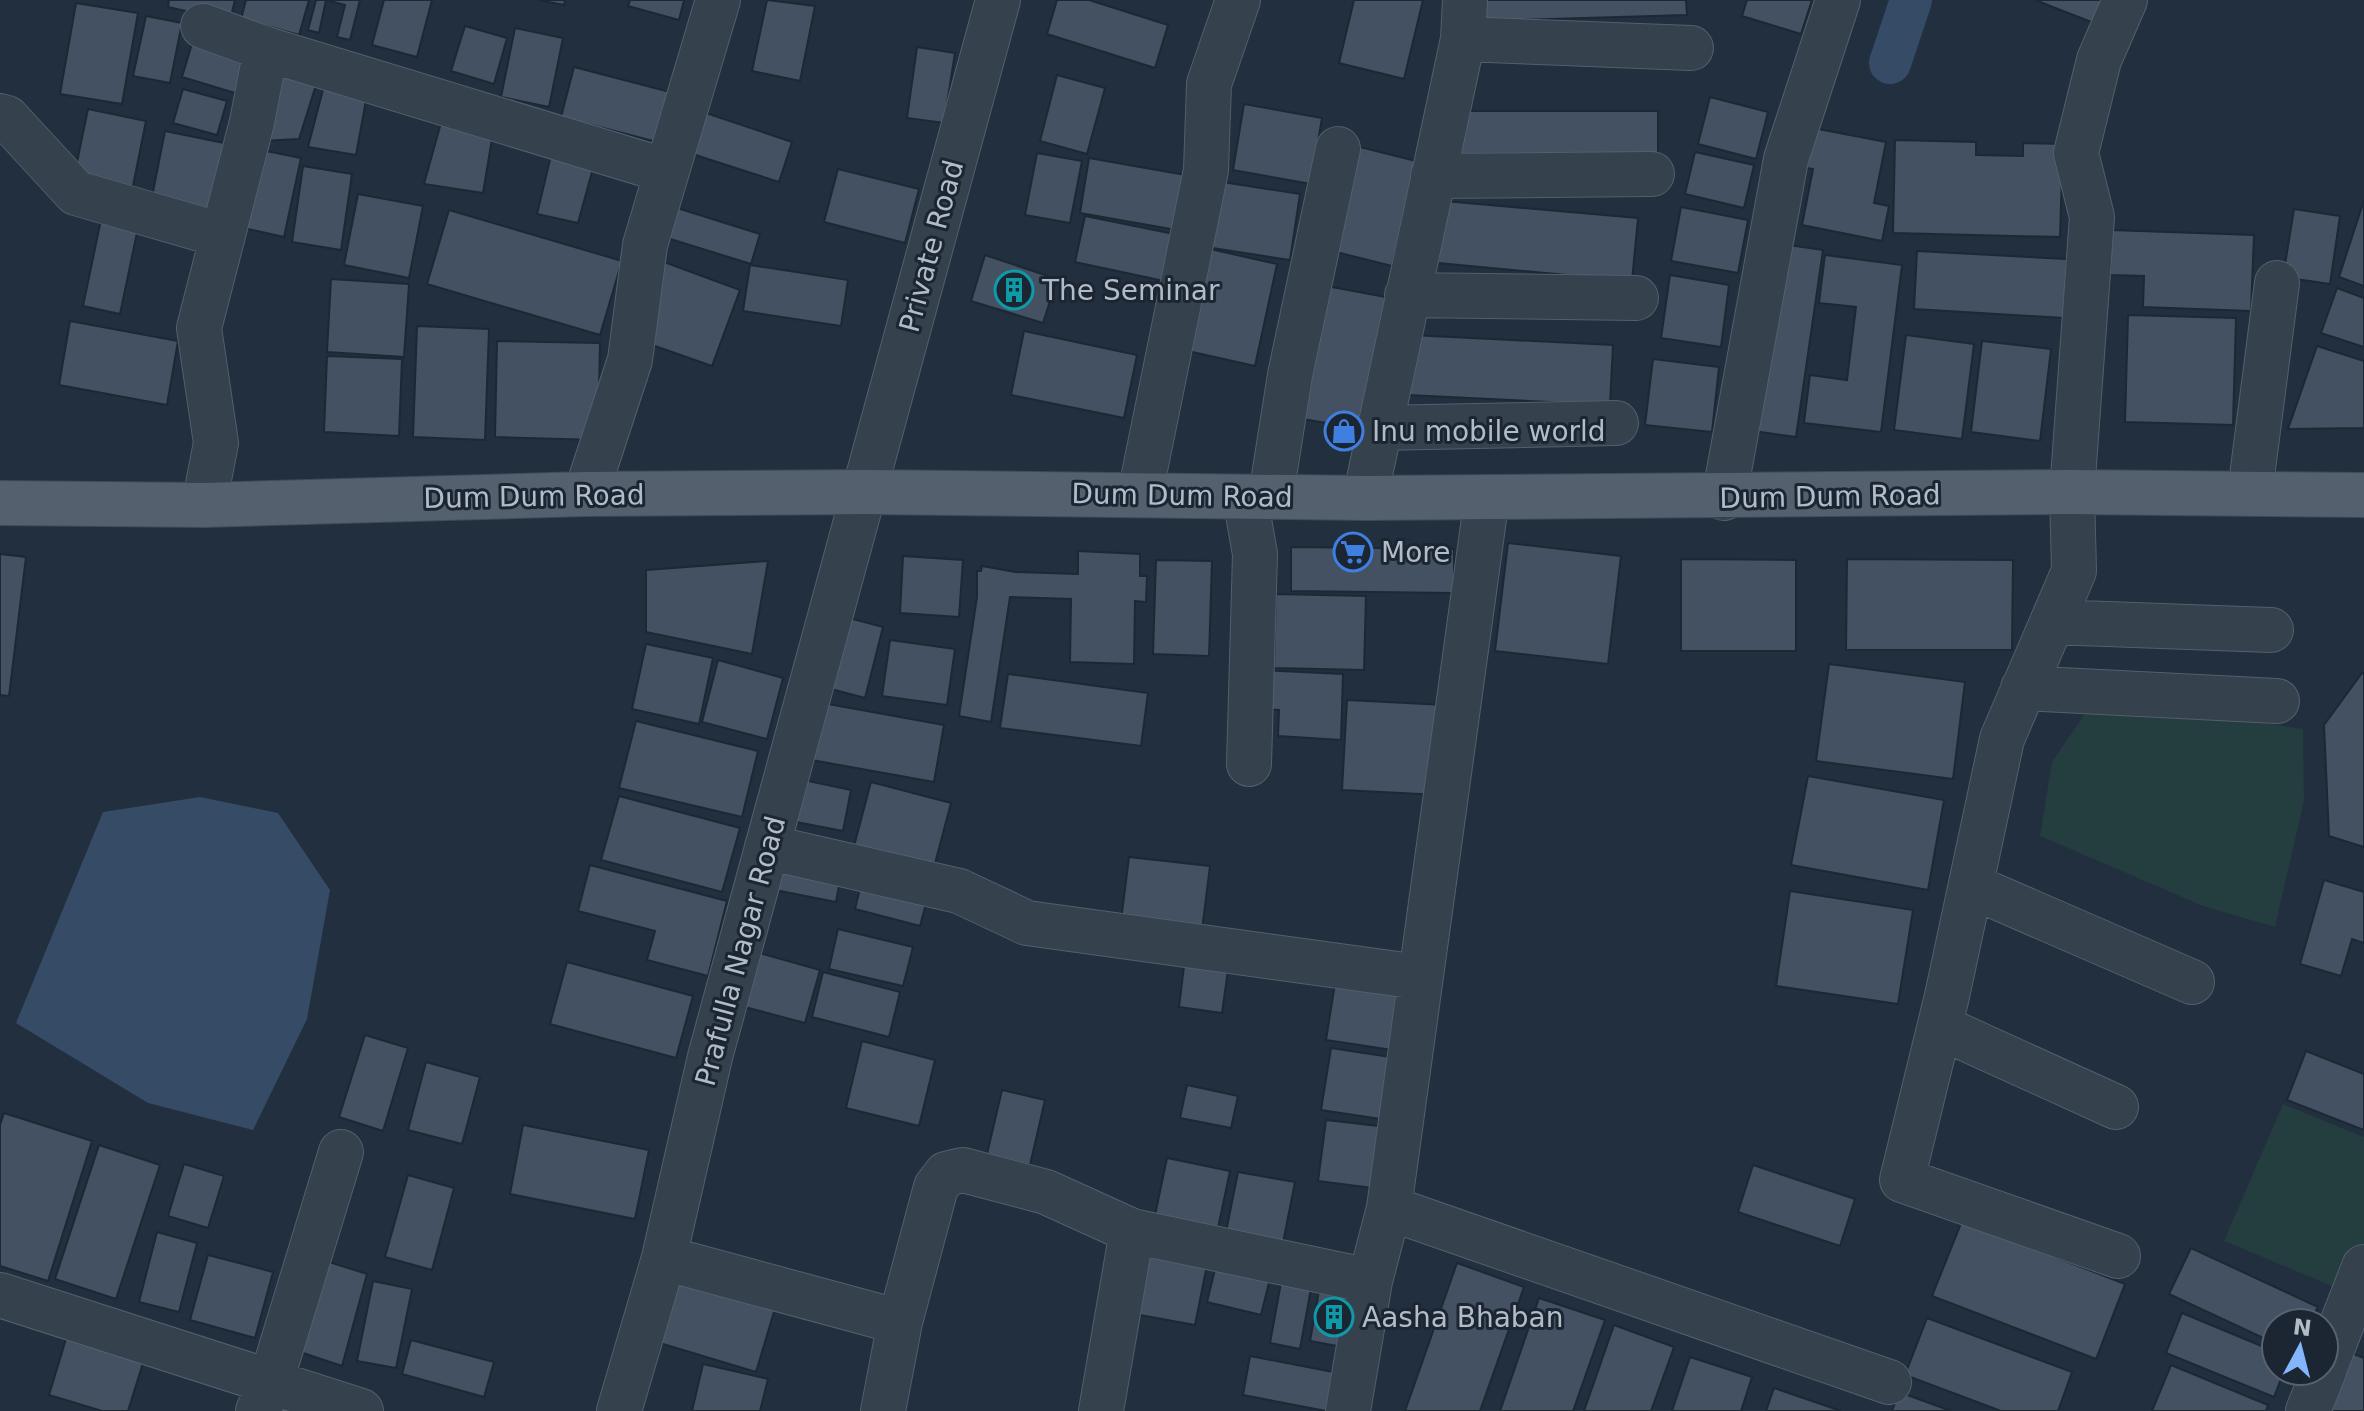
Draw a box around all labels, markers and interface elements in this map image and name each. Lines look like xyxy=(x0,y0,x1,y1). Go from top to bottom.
street label: Private Road xyxy=(893,156,970,336)
building icon: The Seminar xyxy=(993,269,1035,311)
place label: The Seminar xyxy=(1041,274,1220,307)
shop icon: Inu mobile world xyxy=(1323,410,1365,452)
place label: Inu mobile world xyxy=(1372,415,1606,448)
street label: Dum Dum Road xyxy=(1071,477,1293,514)
street label: Dum Dum Road xyxy=(423,478,645,515)
street label: Dum Dum Road xyxy=(1719,478,1941,515)
supermarket icon: More xyxy=(1332,531,1374,573)
place label: More xyxy=(1381,536,1450,569)
street label: Prafulla Nagar Road xyxy=(689,813,792,1090)
building icon: Aasha Bhaban xyxy=(1313,1296,1355,1338)
place label: Aasha Bhaban xyxy=(1362,1301,1564,1334)
north arrow xyxy=(2260,1307,2340,1387)
text: N xyxy=(2292,1314,2313,1341)

